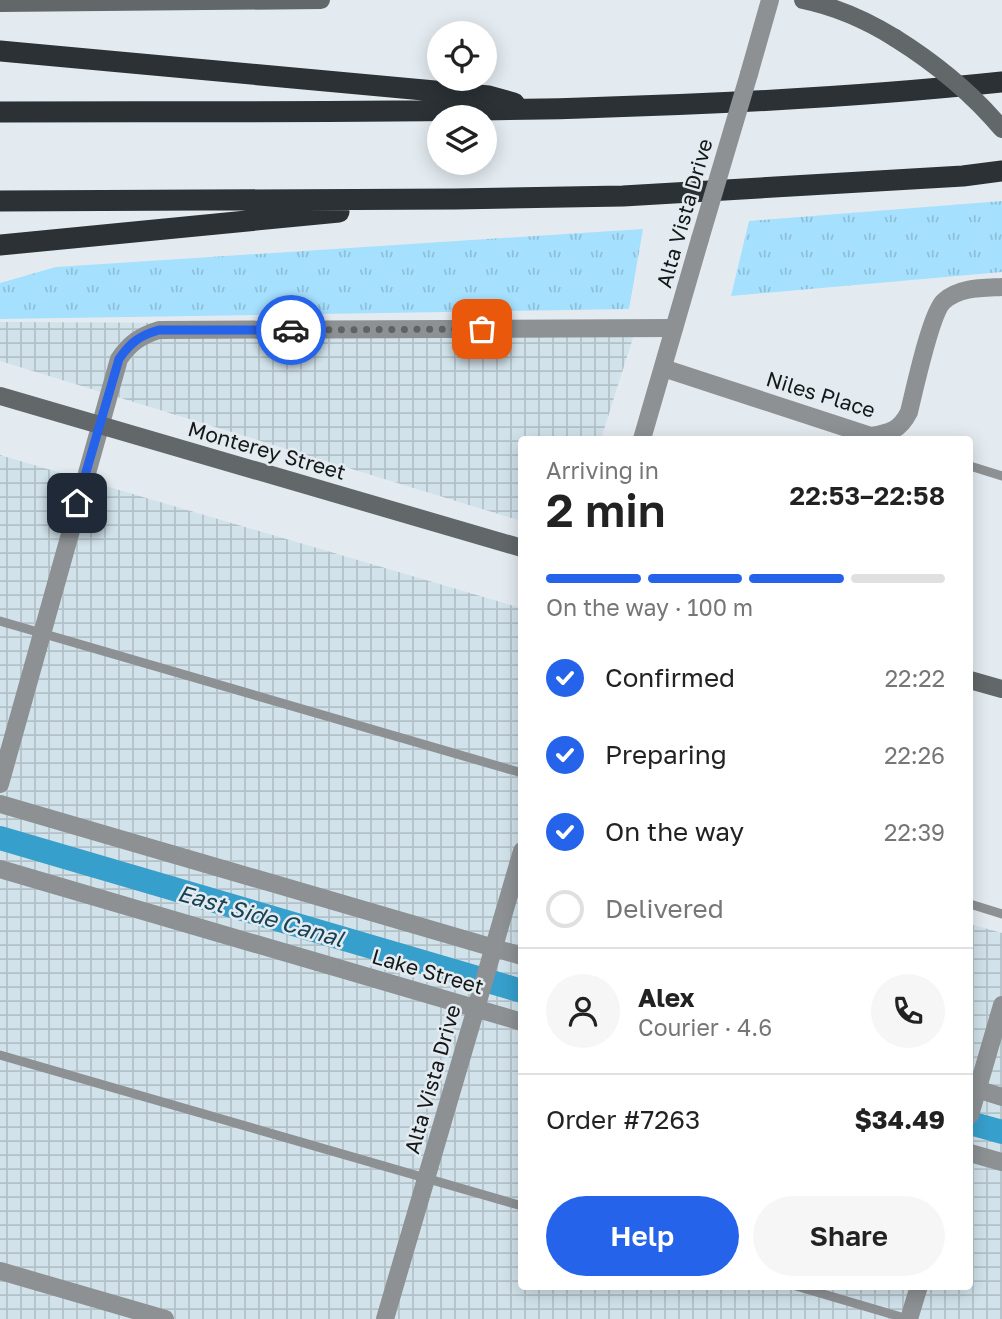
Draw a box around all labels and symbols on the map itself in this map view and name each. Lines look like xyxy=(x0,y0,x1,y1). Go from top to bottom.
street label: Alta Vista Drive xyxy=(650,135,718,291)
courier xyxy=(256,295,326,365)
pin xyxy=(452,299,512,359)
street label: Niles Place xyxy=(763,365,879,423)
street label: Monterey Street xyxy=(185,415,349,485)
pin xyxy=(47,473,107,533)
water label: East Side Canal xyxy=(175,878,349,953)
street label: Lake Street xyxy=(369,943,487,999)
street label: Alta Vista Drive xyxy=(398,1001,466,1157)

